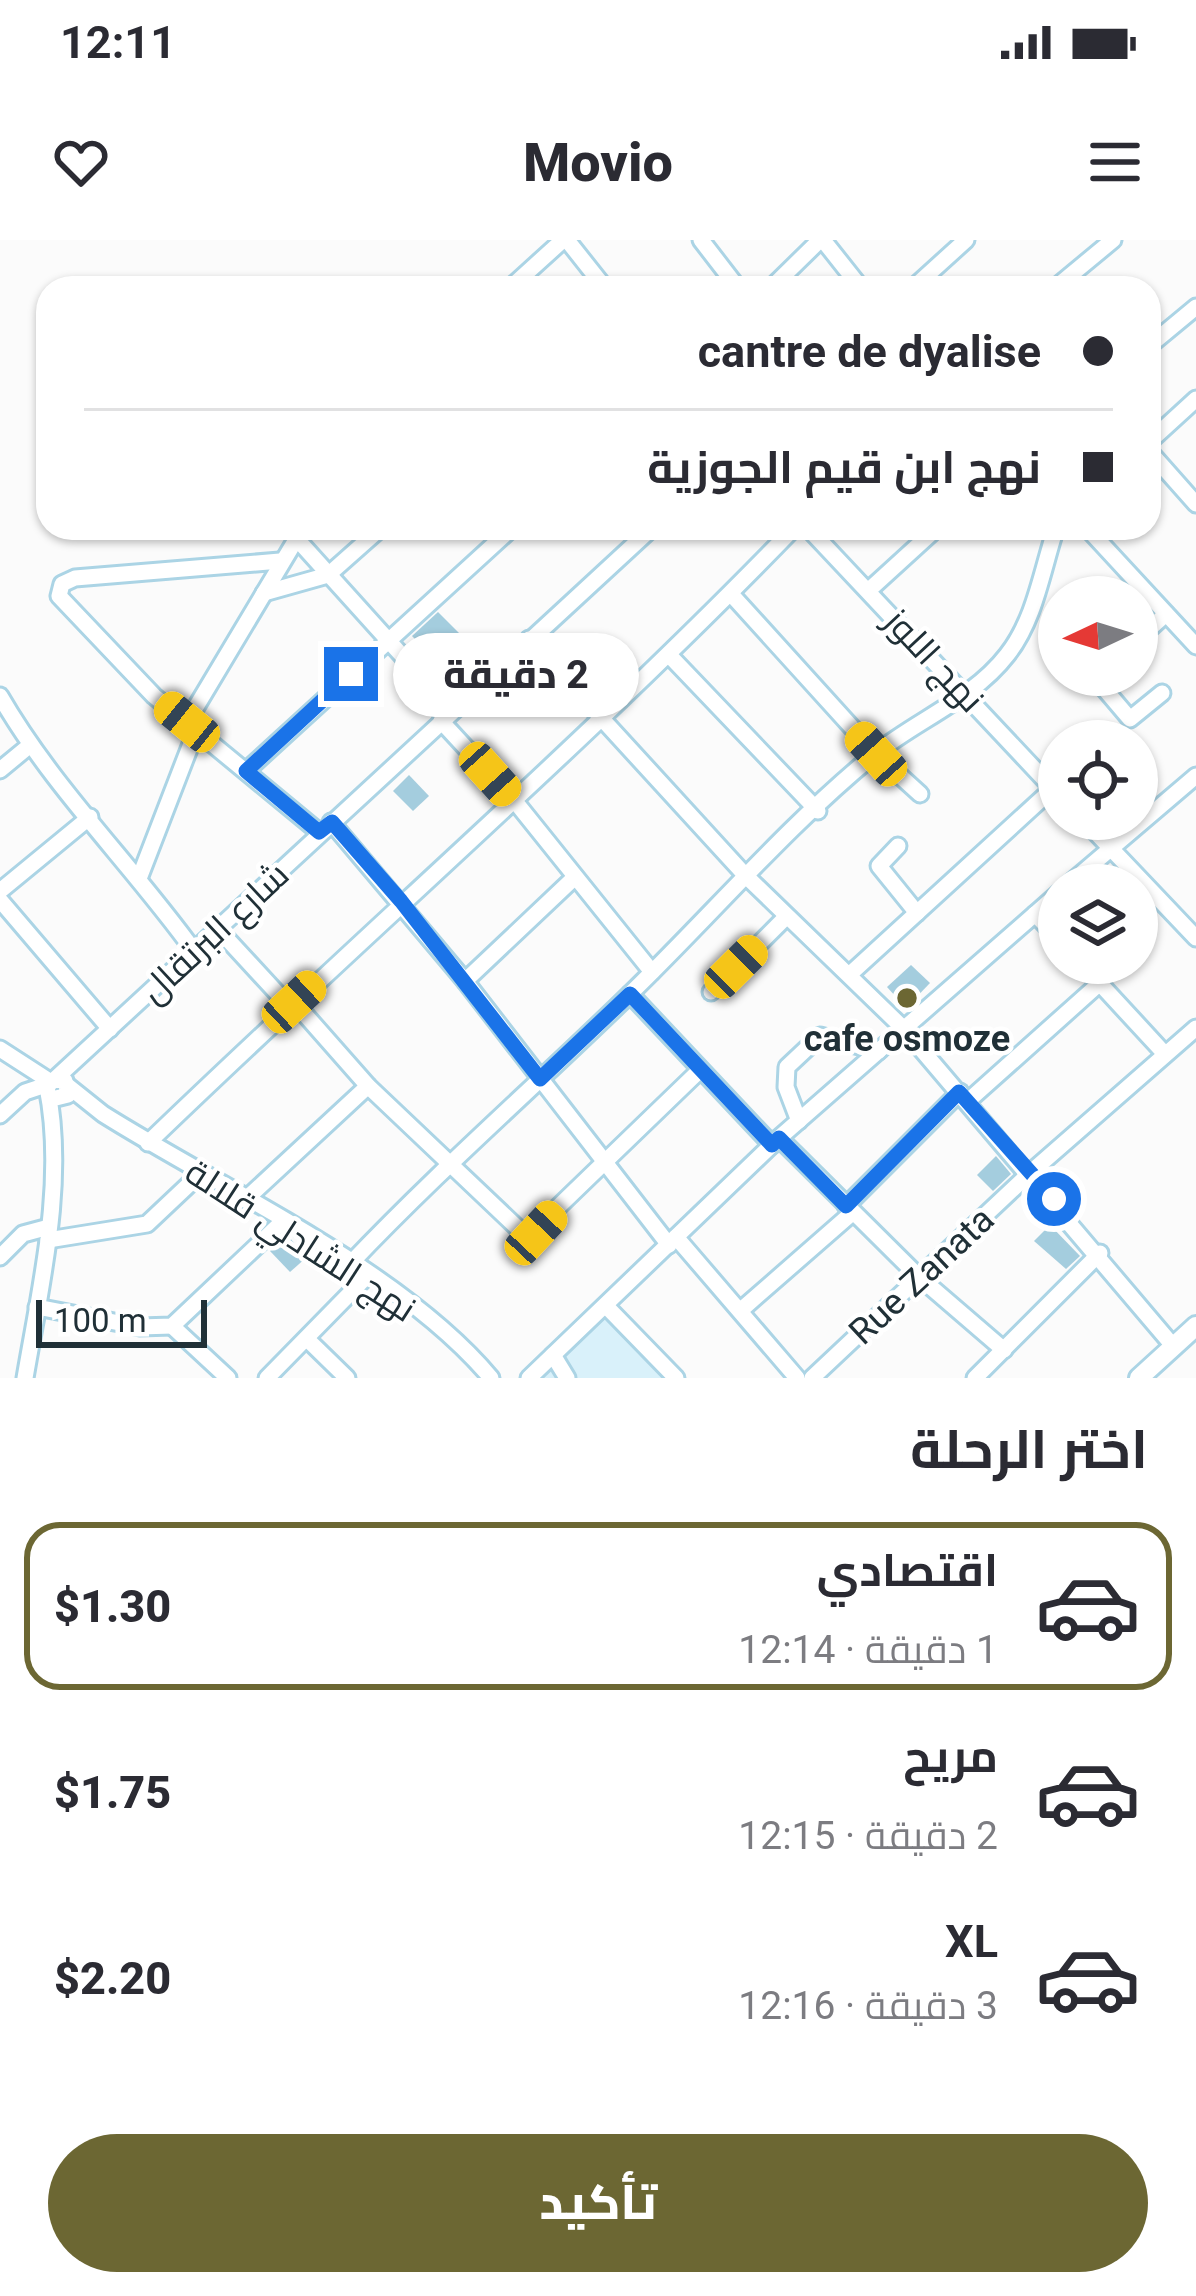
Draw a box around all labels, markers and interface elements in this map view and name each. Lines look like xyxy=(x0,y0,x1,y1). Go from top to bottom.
text: 12:11 xyxy=(60,16,176,69)
icon: heart xyxy=(48,129,114,195)
icon: menu xyxy=(1082,129,1148,195)
text: Movio xyxy=(523,131,673,194)
text: cantre de dyalise xyxy=(698,325,1041,378)
text: نهج ابن قيم الجوزية xyxy=(647,441,1041,494)
north arrow xyxy=(1038,576,1158,696)
map controls xyxy=(1038,576,1158,984)
street label: نهج اللوز xyxy=(872,599,993,723)
callout: 2 دقيقة xyxy=(393,632,639,716)
route end xyxy=(324,647,378,701)
text: 2 دقيقة xyxy=(443,652,589,698)
car xyxy=(148,685,226,759)
car xyxy=(839,715,913,793)
button: locate xyxy=(1038,720,1158,840)
car xyxy=(453,735,527,813)
street label: شارع البرتقال xyxy=(132,854,299,1014)
button: layers xyxy=(1038,864,1158,984)
car xyxy=(698,929,774,1005)
car xyxy=(255,964,333,1040)
marker: cafe osmoze xyxy=(894,985,920,1011)
place label: cafe osmoze xyxy=(804,1018,1010,1060)
street label: نهج الشادلي قلالة xyxy=(174,1151,423,1337)
route start xyxy=(1027,1172,1081,1226)
car xyxy=(498,1194,574,1272)
street label: Rue Zanata xyxy=(841,1198,1003,1353)
scale bar xyxy=(36,1294,207,1347)
text: 100 m xyxy=(54,1301,147,1340)
text: اختر الرحلة xyxy=(910,1418,1148,1481)
text: اقتصادي xyxy=(817,1544,998,1597)
icon: car xyxy=(1034,1552,1142,1660)
text: $1.30 xyxy=(54,1580,171,1633)
text: 1 دقيقة · 12:14 xyxy=(738,1627,998,1673)
text: مريح xyxy=(903,1730,998,1783)
icon: car xyxy=(1034,1738,1142,1846)
text: $1.75 xyxy=(54,1766,171,1819)
text: 2 دقيقة · 12:15 xyxy=(738,1813,998,1859)
text: XL xyxy=(945,1915,998,1968)
icon: car xyxy=(1034,1924,1142,2032)
text: $2.20 xyxy=(54,1952,171,2005)
text: 3 دقيقة · 12:16 xyxy=(738,1983,998,2029)
button: تأكيد xyxy=(48,2134,1148,2272)

